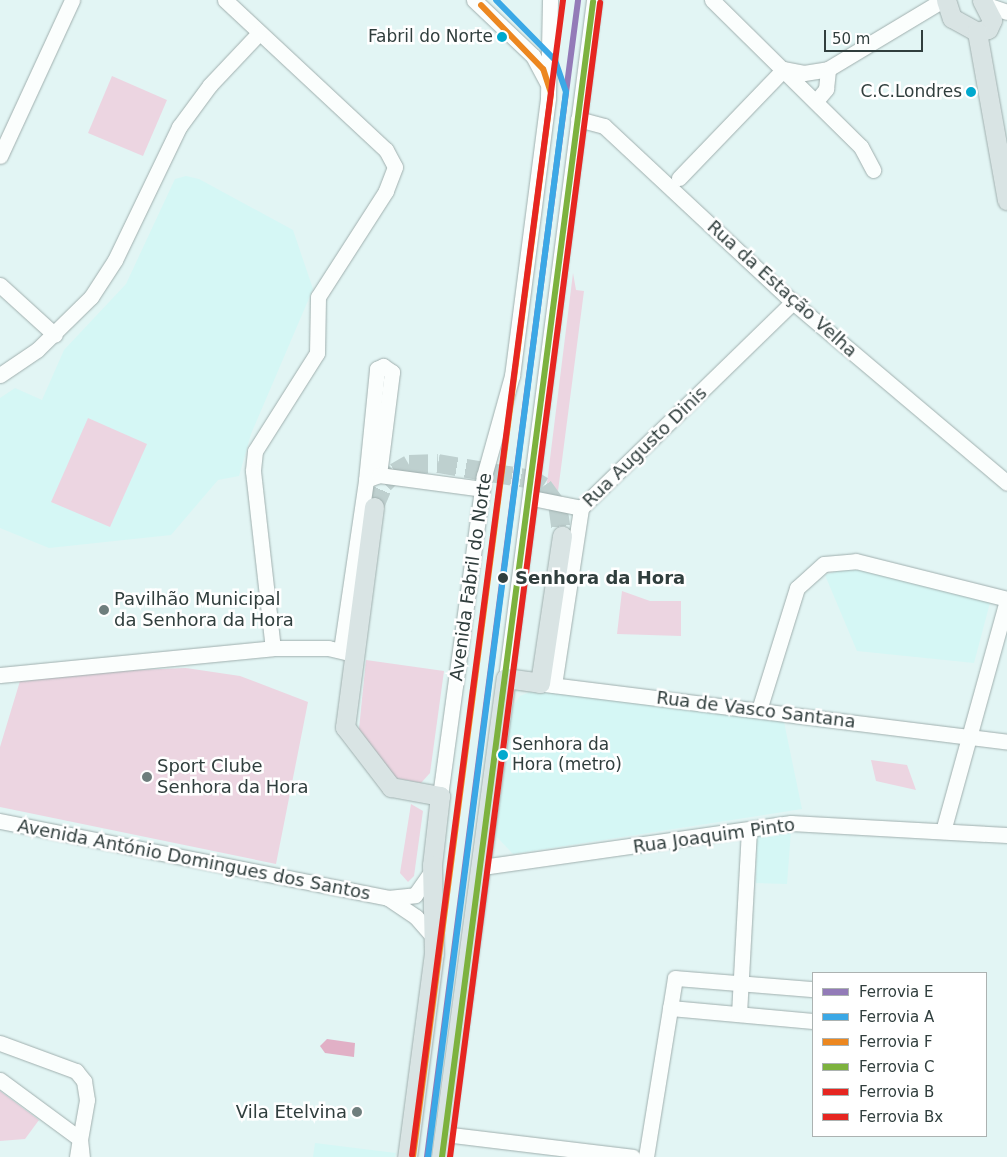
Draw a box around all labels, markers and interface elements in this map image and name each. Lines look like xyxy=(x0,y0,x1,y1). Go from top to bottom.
scale bar xyxy=(827,20,926,52)
place label: Fabril do Norte xyxy=(368,27,493,47)
text: 50 m xyxy=(832,30,870,48)
marker: Fabril do Norte xyxy=(497,32,507,42)
place label: C.C.Londres xyxy=(860,82,962,102)
marker: C.C.Londres xyxy=(966,87,976,97)
street label: Rua da Estação Velha xyxy=(703,216,861,362)
street label: Rua Augusto Dinis xyxy=(578,382,712,512)
street label: Avenida Fabril do Norte xyxy=(446,472,496,682)
place label: Senhora da Hora xyxy=(515,567,685,589)
marker: Senhora da Hora xyxy=(495,570,511,586)
place label: Pavilhão Municipal da Senhora da Hora xyxy=(114,589,294,632)
marker: Pavilhão Municipal da Senhora da Hora xyxy=(98,604,110,616)
street label: Rua de Vasco Santana xyxy=(655,687,857,733)
place label: Senhora da Hora (metro) xyxy=(512,735,622,775)
marker: Senhora da Hora (metro) xyxy=(498,750,508,760)
place label: Sport Clube Senhora da Hora xyxy=(157,756,309,799)
marker: Sport Clube Senhora da Hora xyxy=(141,771,153,783)
street label: Rua Joaquim Pinto xyxy=(632,814,796,858)
street label: Avenida António Domingues dos Santos xyxy=(16,815,372,905)
legend xyxy=(812,972,987,1137)
text: Ferrovia E xyxy=(859,983,933,1001)
text: Ferrovia A xyxy=(859,1008,934,1026)
text: Ferrovia F xyxy=(859,1033,933,1051)
text: Ferrovia C xyxy=(859,1058,934,1076)
text: Ferrovia B xyxy=(859,1083,934,1101)
place label: Vila Etelvina xyxy=(236,1101,347,1123)
marker: Vila Etelvina xyxy=(351,1106,363,1118)
text: Ferrovia Bx xyxy=(859,1108,943,1126)

